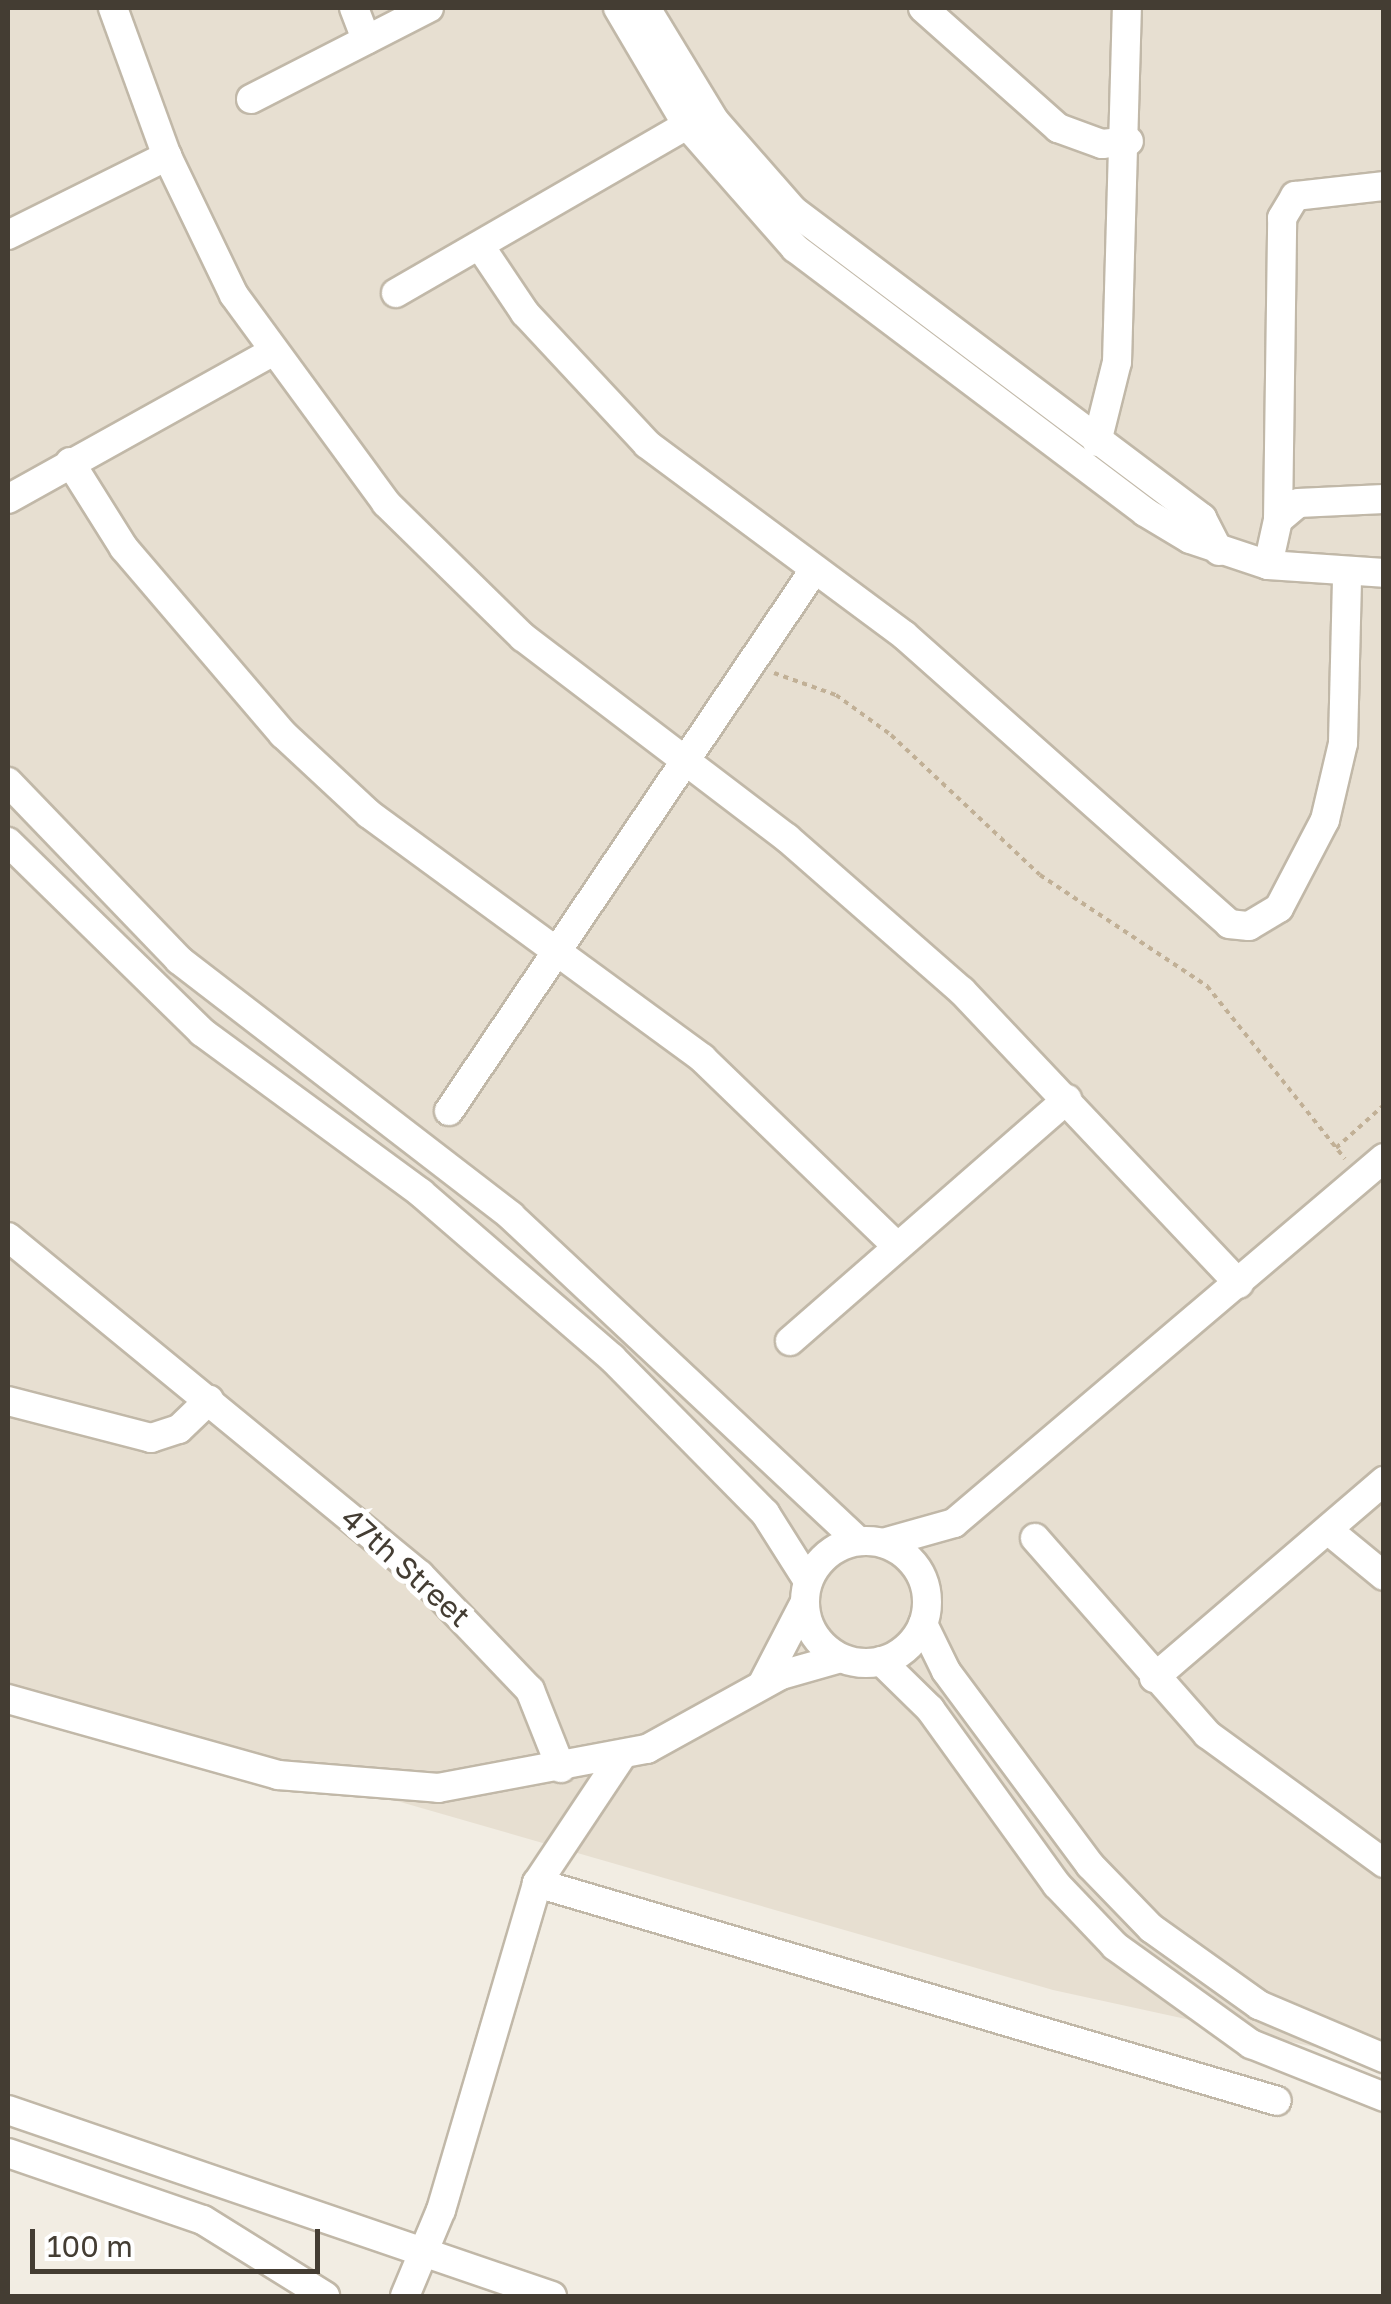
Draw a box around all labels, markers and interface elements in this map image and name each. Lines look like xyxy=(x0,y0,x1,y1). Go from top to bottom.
street label: 47th Street xyxy=(334,1500,478,1634)
scale bar xyxy=(35,2209,325,2271)
text: 100 m xyxy=(47,2228,133,2264)

